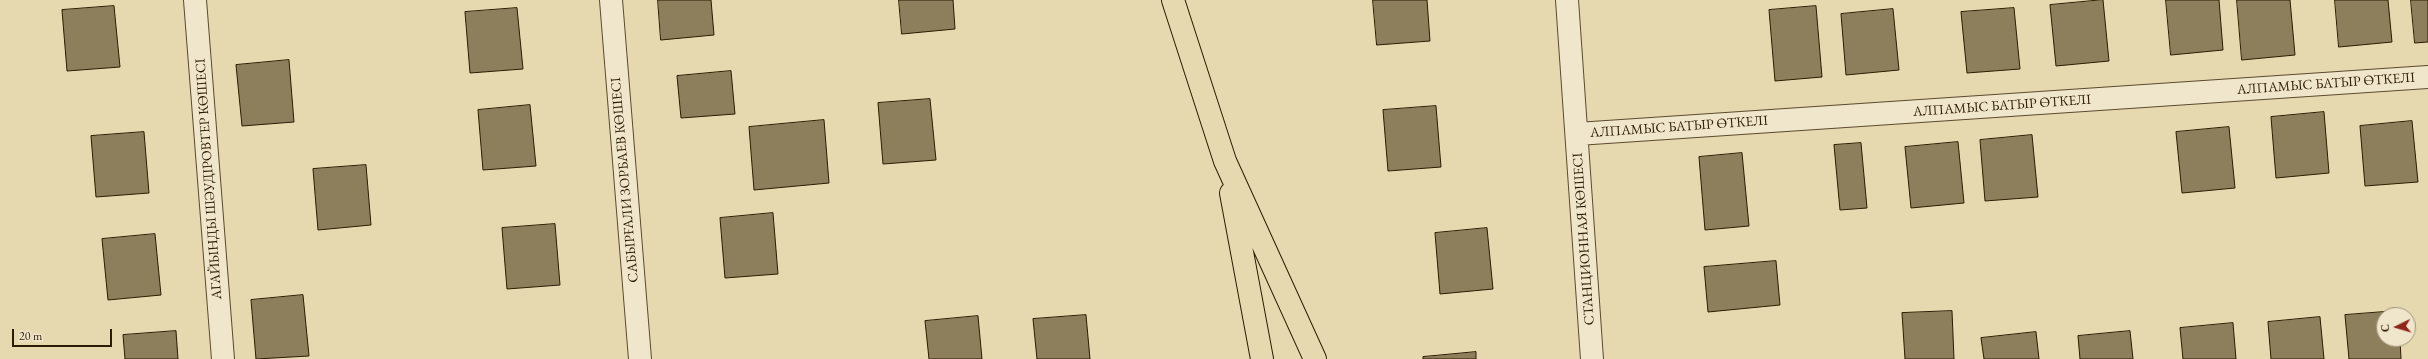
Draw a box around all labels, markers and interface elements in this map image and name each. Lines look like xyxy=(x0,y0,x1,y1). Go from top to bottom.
street label: АГАЙЫНДЫ ШӘУДІРОВТЕР КӨШЕСI xyxy=(192,58,226,300)
street label: АЛПАМЫС БАТЫР ӨТКЕЛІ xyxy=(2236,69,2416,99)
street label: САБЫРҒАЛИ ЗОРБАЕВ КӨШЕСІ xyxy=(608,77,642,283)
street label: АЛПАМЫС БАТЫР ӨТКЕЛІ xyxy=(1912,91,2092,121)
street label: АЛПАМЫС БАТЫР ӨТКЕЛІ xyxy=(1589,112,1769,142)
street label: СТАНЦИОННАЯ КӨШЕСІ xyxy=(1570,152,1598,326)
north arrow xyxy=(2376,307,2416,347)
scale bar xyxy=(14,321,114,347)
text: С xyxy=(2378,323,2392,332)
text: 20 m xyxy=(19,328,42,344)

